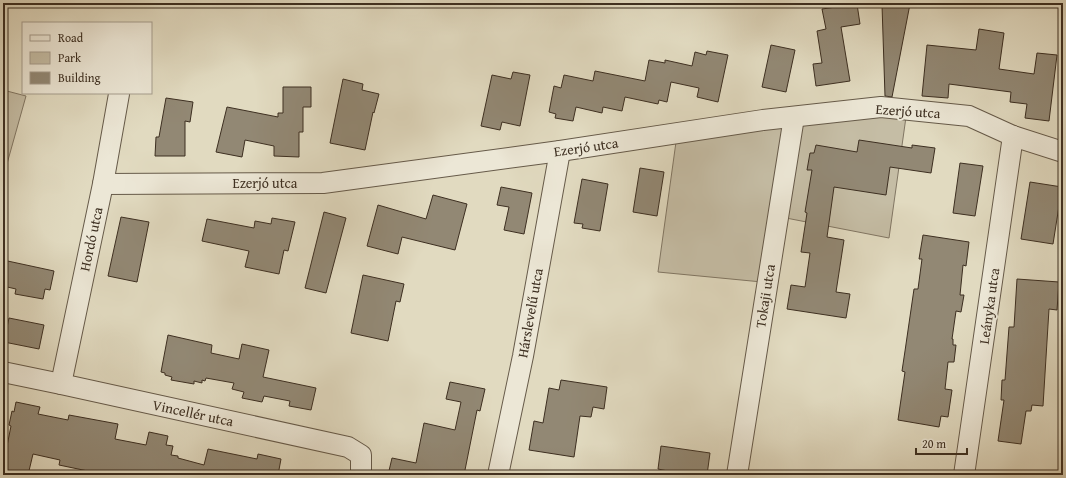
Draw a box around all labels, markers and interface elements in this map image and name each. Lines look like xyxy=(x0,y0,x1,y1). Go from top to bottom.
legend xyxy=(22,22,152,94)
text: Road xyxy=(58,29,84,46)
text: Park xyxy=(58,49,82,66)
text: Building xyxy=(58,69,101,86)
street label: Ezerjó utca xyxy=(875,99,941,123)
street label: Ezerjó utca xyxy=(552,133,620,161)
street label: Ezerjó utca xyxy=(233,173,298,193)
street label: Hordó utca xyxy=(74,205,108,273)
street label: Tokaji utca xyxy=(750,262,780,329)
street label: Hárslevelű utca xyxy=(512,266,548,359)
street label: Leányka utca xyxy=(974,266,1004,346)
street label: Vincellér utca xyxy=(151,395,236,431)
scale bar xyxy=(916,430,967,456)
text: 20 m xyxy=(922,435,946,452)

